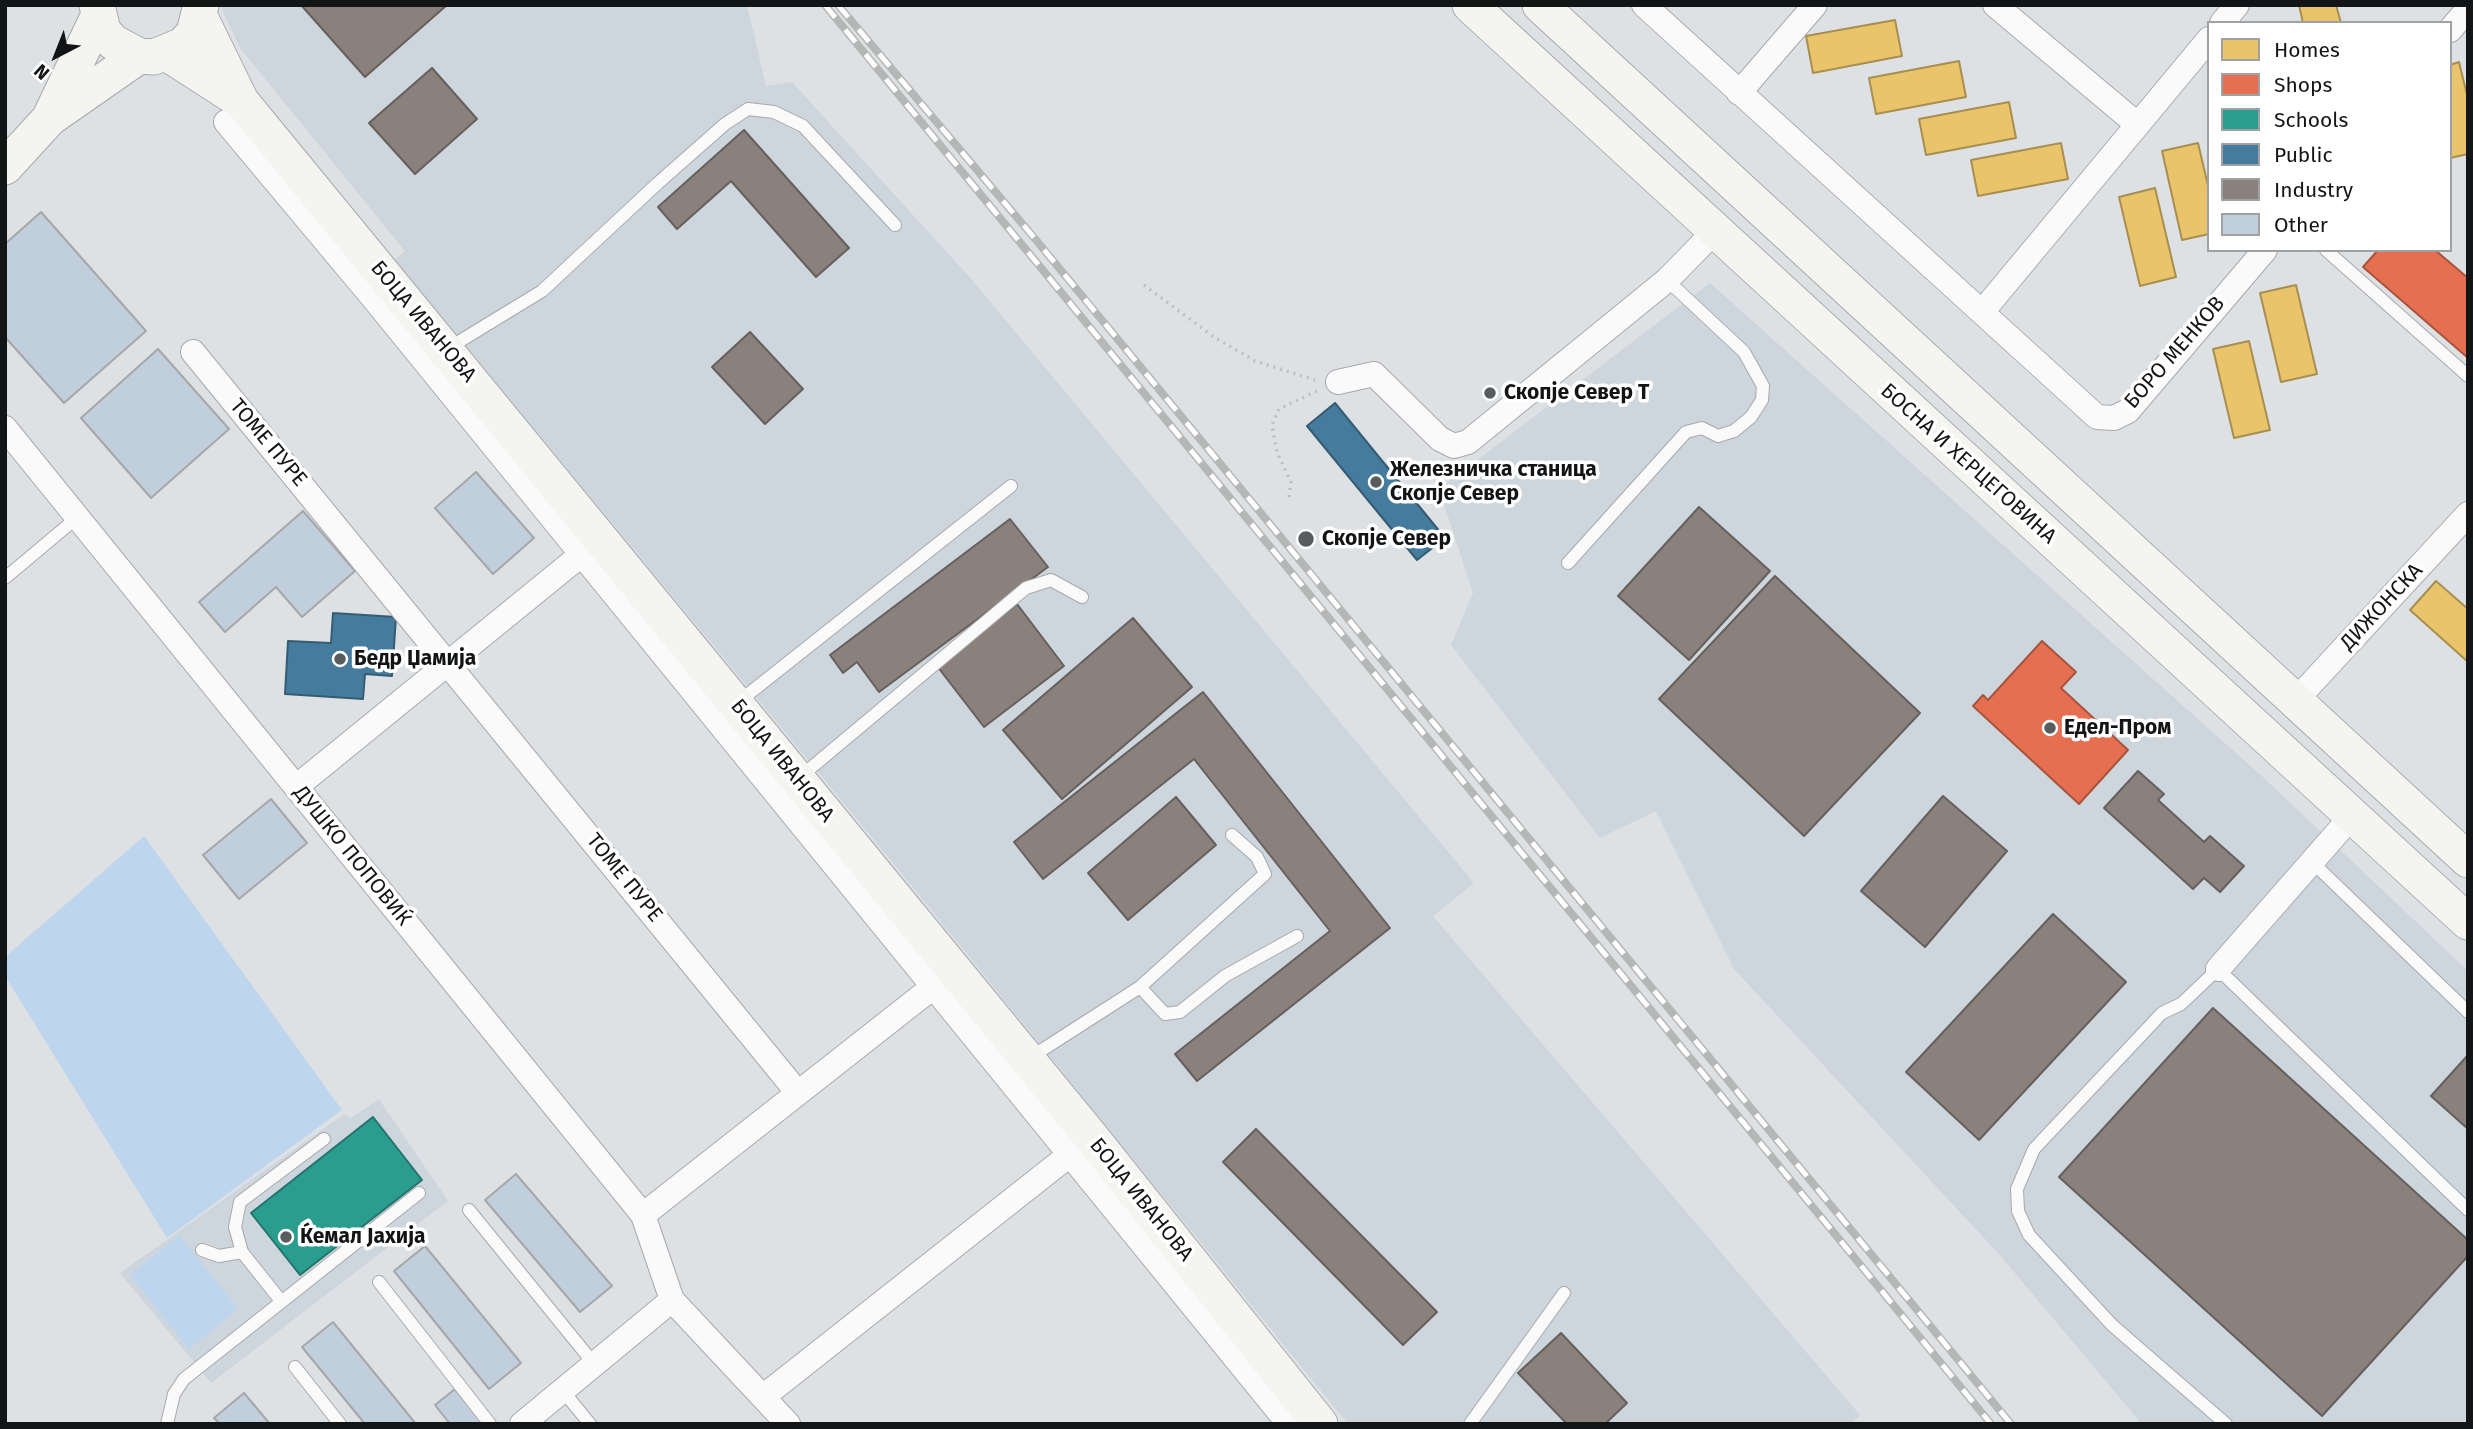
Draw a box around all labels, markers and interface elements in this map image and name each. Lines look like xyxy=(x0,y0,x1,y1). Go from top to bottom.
north arrow xyxy=(21,21,91,91)
legend xyxy=(2207,21,2452,252)
text: Homes xyxy=(2274,37,2340,63)
text: N xyxy=(29,59,54,85)
text: Shops xyxy=(2274,72,2332,98)
text: Schools xyxy=(2274,107,2348,133)
text: Public xyxy=(2274,142,2332,168)
text: Industry xyxy=(2274,177,2353,203)
text: Other xyxy=(2274,212,2328,238)
street label: БОЦА ИВАНОВА xyxy=(365,256,481,388)
street label: БОРО МЕНКОВ xyxy=(2119,292,2231,414)
street label: БОСНА И ХЕРЦЕГОВИНА xyxy=(1875,378,2061,550)
place label: Скопје Север Т xyxy=(1504,380,1649,406)
marker: Скопје Север Т xyxy=(1482,385,1498,401)
street label: ТОМЕ ПУРЕ xyxy=(224,394,312,492)
place label: Железничка станица Скопје Север xyxy=(1390,457,1597,507)
marker: Железничка станица Скопје Север xyxy=(1368,474,1384,490)
place label: Скопје Север xyxy=(1322,526,1451,552)
marker: Скопје Север xyxy=(1296,529,1316,549)
street label: ДИЖОНСКА xyxy=(2336,559,2428,655)
place label: Бедр Џамија xyxy=(354,646,476,672)
marker: Бедр Џамија xyxy=(332,651,348,667)
street label: БОЦА ИВАНОВА xyxy=(725,694,839,828)
place label: Едел-Пром xyxy=(2064,715,2171,741)
marker: Едел-Пром xyxy=(2042,720,2058,736)
street label: ДУШКО ПОПОВИЌ xyxy=(288,781,416,931)
street label: ТОМЕ ПУРЕ xyxy=(581,829,667,927)
street label: БОЦА ИВАНОВА xyxy=(1084,1133,1198,1267)
place label: Ќемал Јахија xyxy=(300,1224,426,1250)
marker: Ќемал Јахија xyxy=(278,1229,294,1245)

